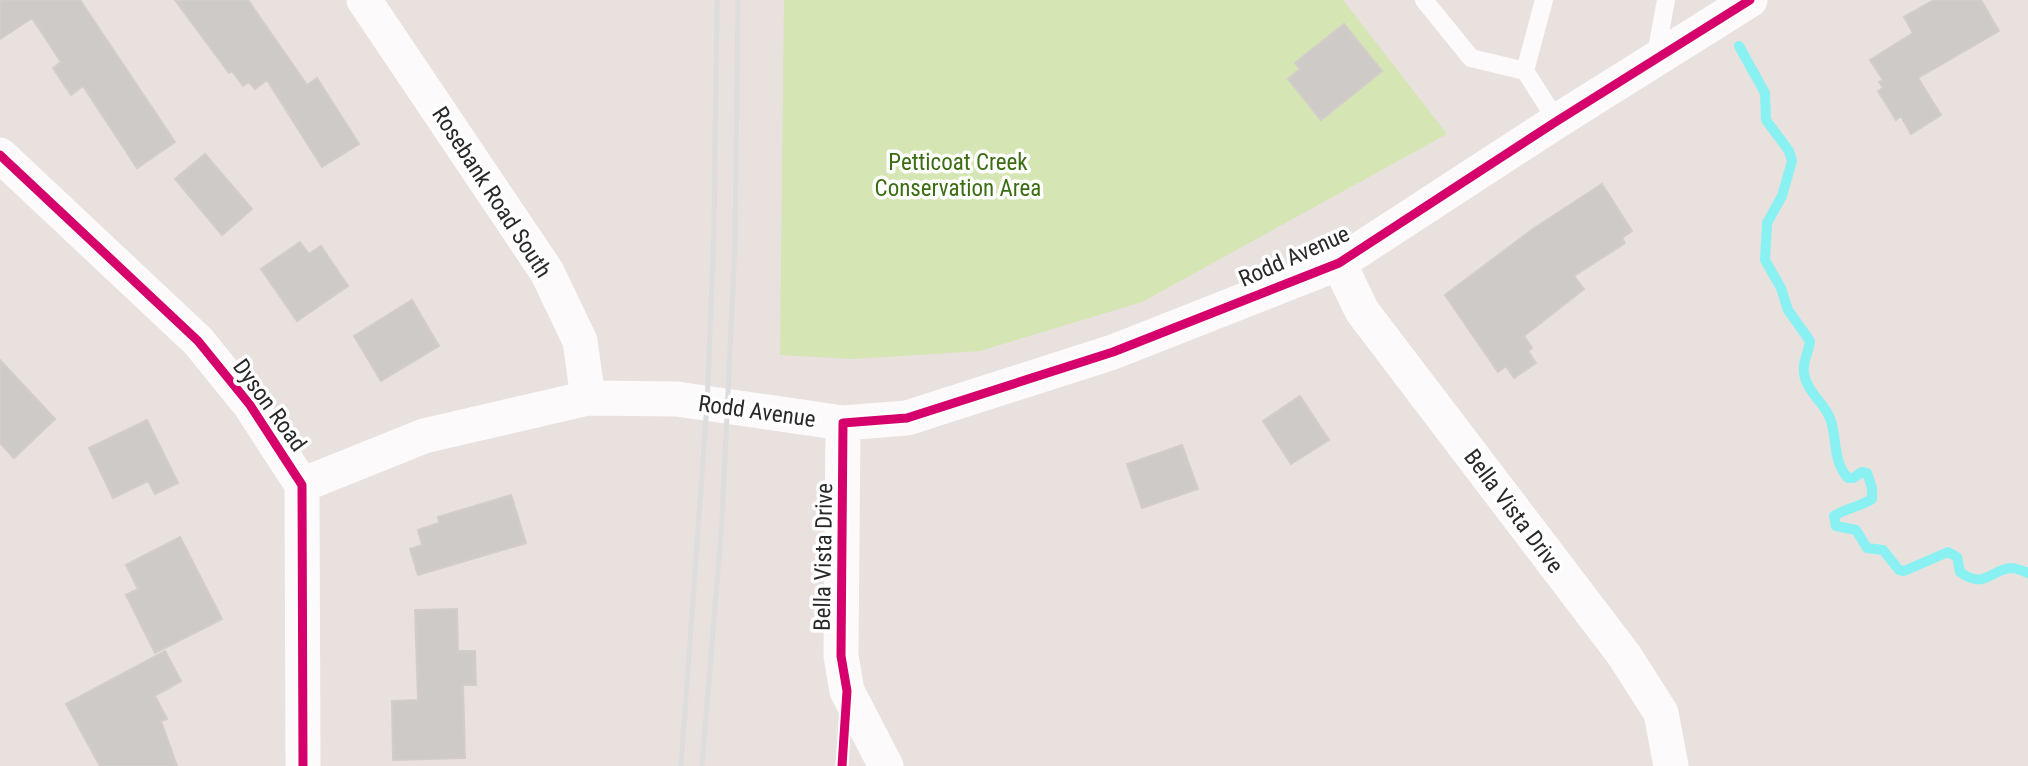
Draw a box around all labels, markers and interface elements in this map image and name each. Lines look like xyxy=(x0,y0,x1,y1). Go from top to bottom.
street label: Rosebank Road South xyxy=(426,102,557,283)
park label: Petticoat Creek Conservation Area xyxy=(875,149,1041,202)
street label: Rodd Avenue xyxy=(1235,220,1354,293)
street label: Dyson Road xyxy=(227,354,312,457)
street label: Rodd Avenue xyxy=(697,390,817,433)
street label: Bella Vista Drive xyxy=(1458,444,1569,578)
street label: Bella Vista Drive xyxy=(809,483,838,631)

